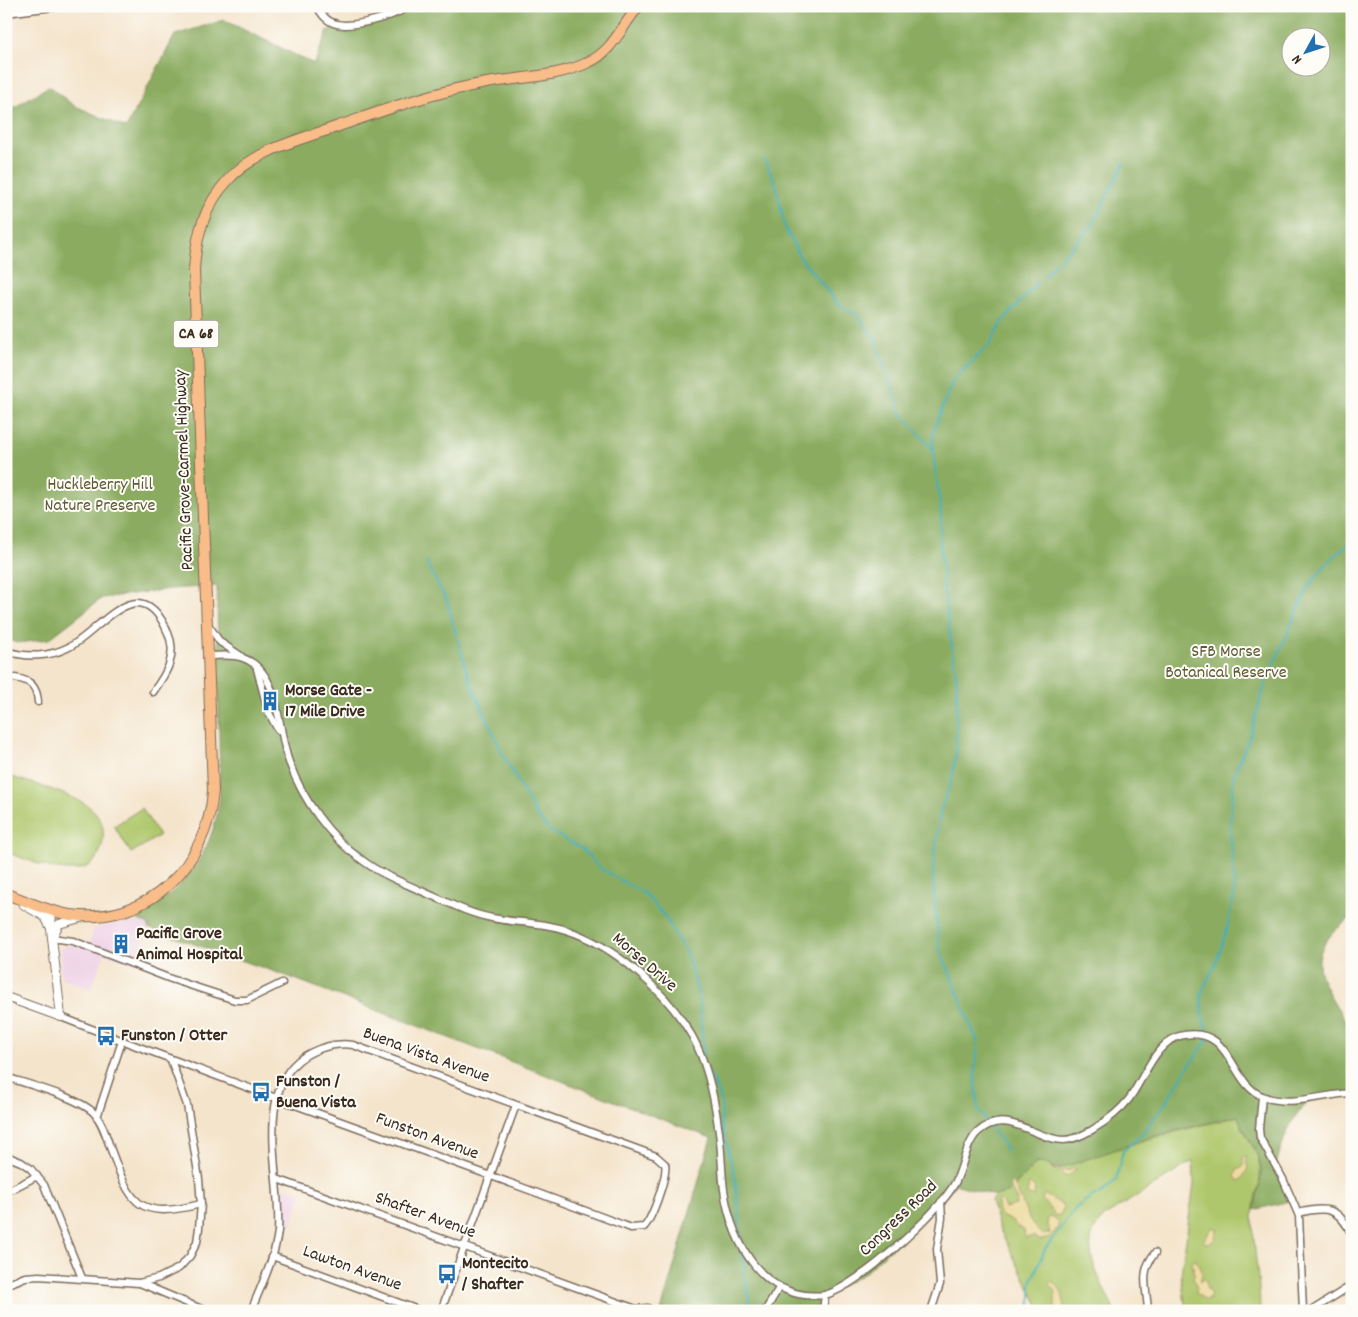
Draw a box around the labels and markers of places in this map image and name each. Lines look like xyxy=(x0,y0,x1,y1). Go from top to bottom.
place label: Morse Gate - 17 Mile Drive xyxy=(285,679,372,725)
building icon: Morse Gate - 17 Mile Drive xyxy=(259,690,281,712)
place label: Pacific Grove Animal Hospital xyxy=(136,922,243,968)
building icon: Pacific Grove Animal Hospital xyxy=(110,933,132,955)
place label: Funston / Otter xyxy=(121,1024,228,1049)
bus stop icon: Funston / Otter xyxy=(95,1025,117,1047)
place label: Funston / Buena Vista xyxy=(276,1070,356,1116)
bus stop icon: Funston / Buena Vista xyxy=(250,1081,272,1103)
place label: Montecito / Shafter xyxy=(461,1252,529,1298)
bus stop icon: Montecito / Shafter xyxy=(436,1263,458,1285)

